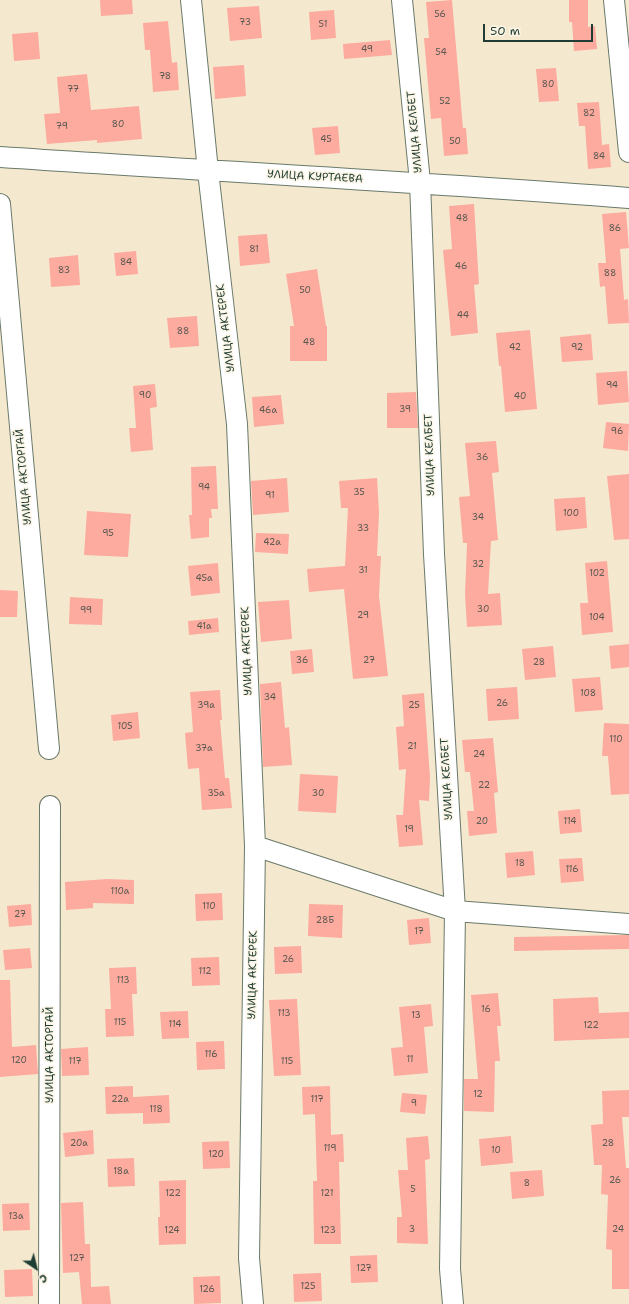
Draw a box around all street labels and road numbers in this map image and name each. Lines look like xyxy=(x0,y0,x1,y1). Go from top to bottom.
street label: УЛИЦА КЕЛБЕТ xyxy=(405,90,425,174)
street label: УЛИЦА КУРТАЕВА xyxy=(267,168,363,186)
street label: УЛИЦА АКТЕРЕК xyxy=(214,283,238,373)
street label: УЛИЦА КЕЛБЕТ xyxy=(422,414,438,496)
street label: УЛИЦА АКТОРГАЙ xyxy=(13,428,35,526)
street label: УЛИЦА АКТЕРЕК xyxy=(239,606,255,696)
street label: УЛИЦА КЕЛБЕТ xyxy=(438,738,456,820)
street label: УЛИЦА АКТЕРЕК xyxy=(246,930,260,1020)
street label: УЛИЦА АКТОРГАЙ xyxy=(43,1007,57,1103)

